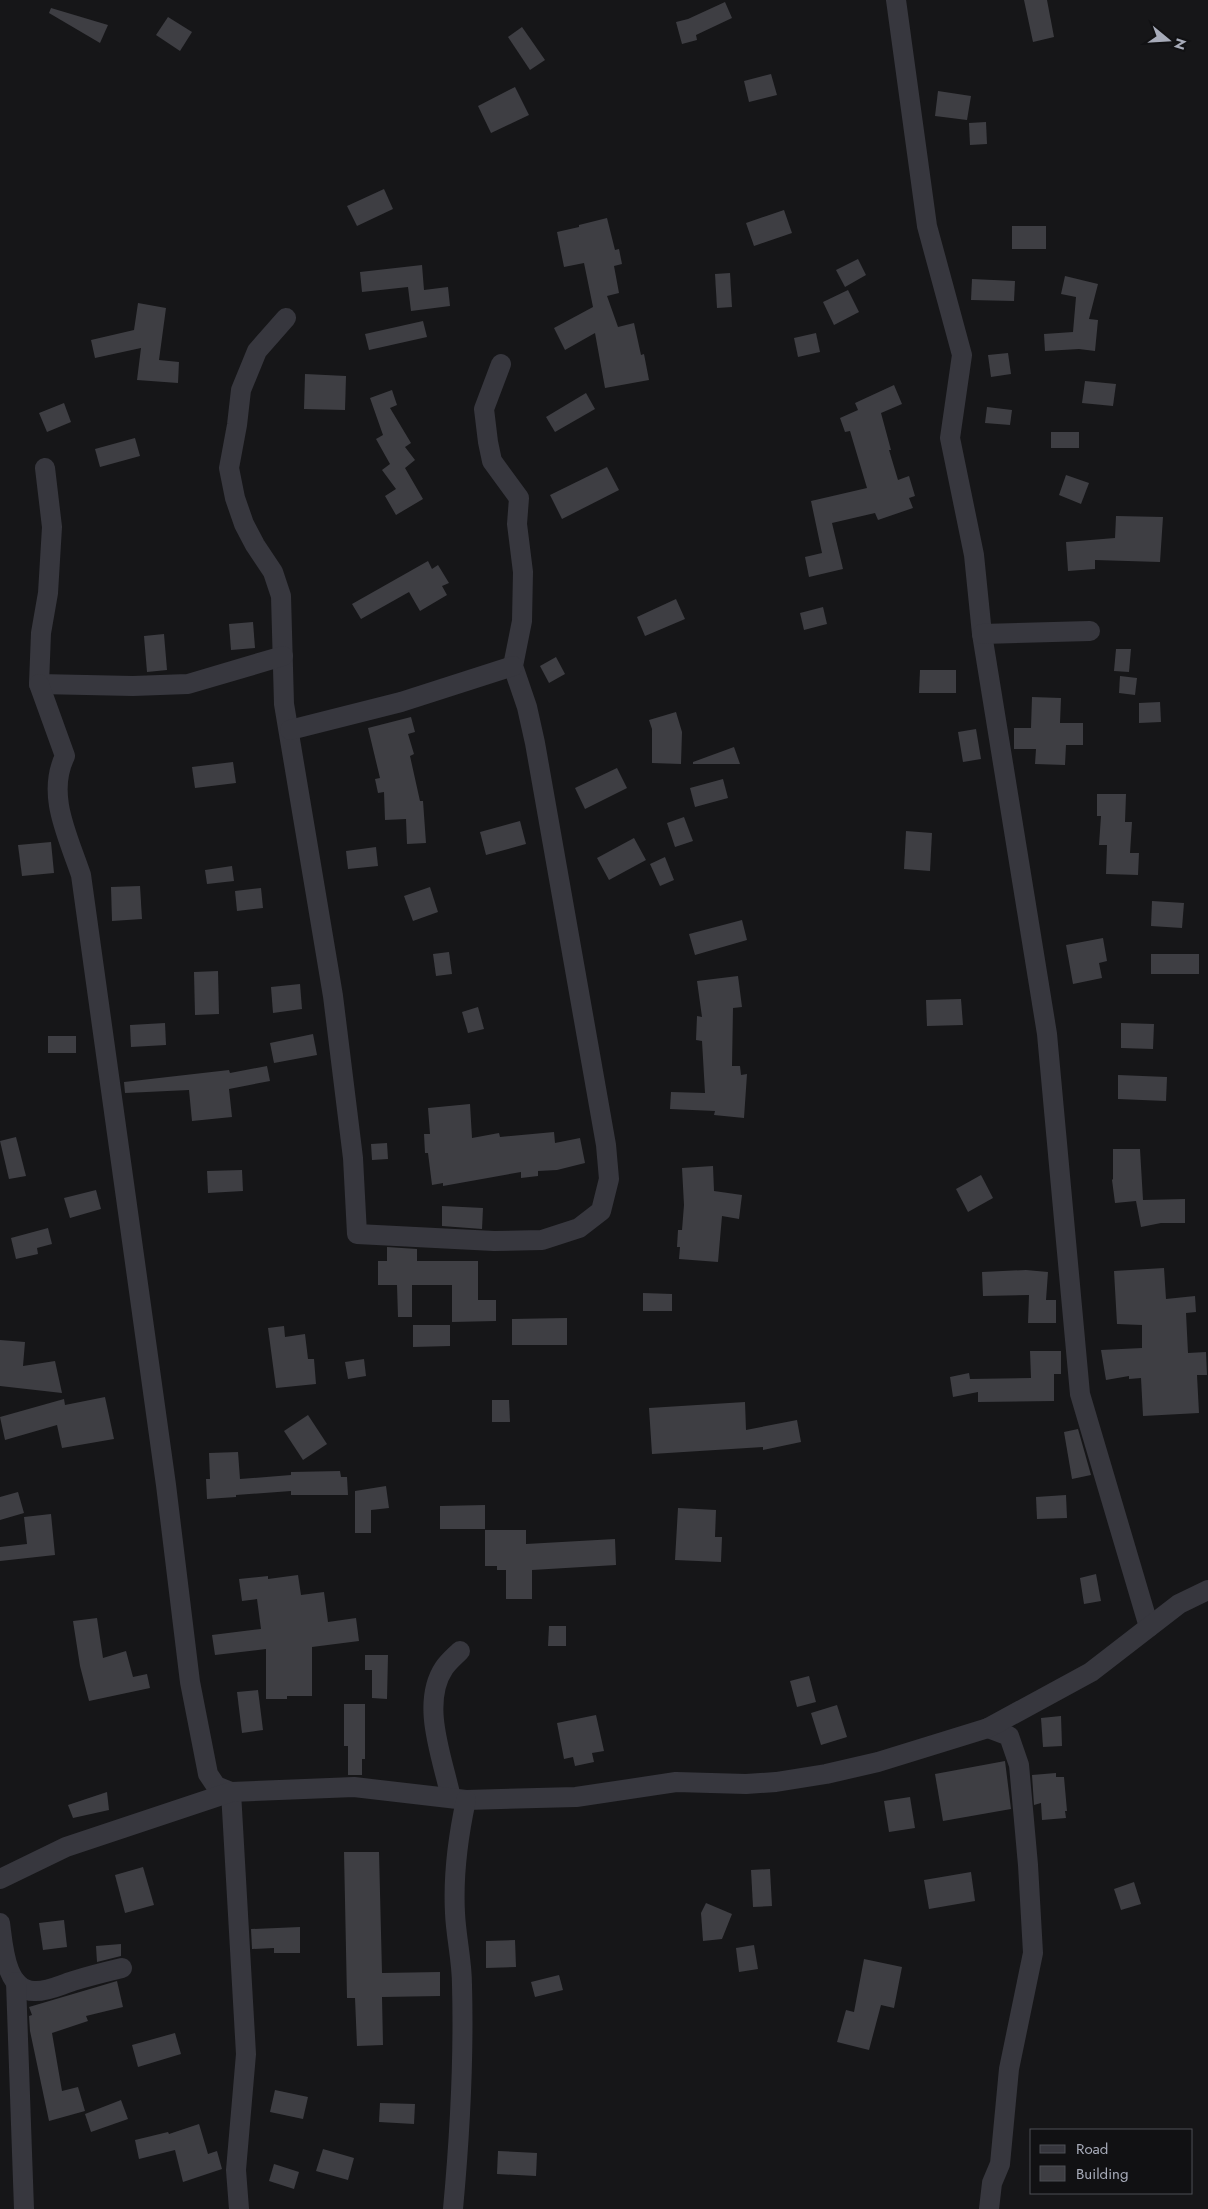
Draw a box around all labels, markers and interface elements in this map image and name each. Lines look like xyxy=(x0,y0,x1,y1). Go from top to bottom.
north arrow xyxy=(1143,15,1193,65)
text: N xyxy=(1169,36,1192,52)
legend xyxy=(1030,2129,1193,2194)
text: Road xyxy=(1076,2138,1108,2160)
text: Building xyxy=(1076,2163,1128,2185)

